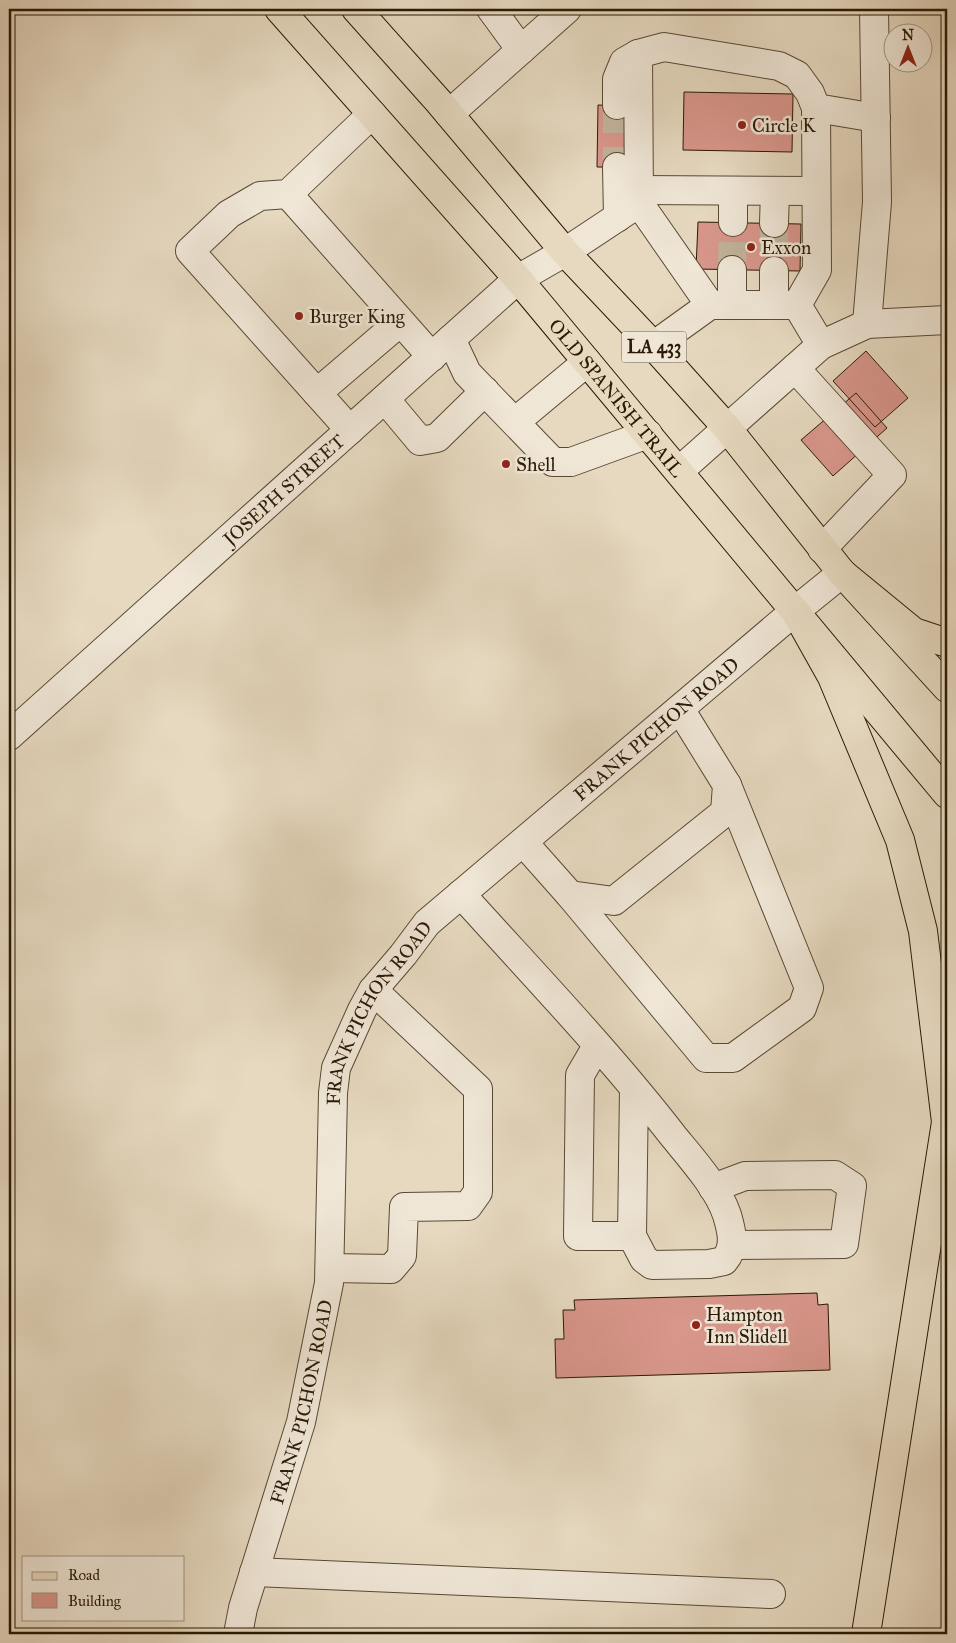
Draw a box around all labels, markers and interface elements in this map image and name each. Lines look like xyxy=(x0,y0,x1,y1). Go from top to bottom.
north arrow xyxy=(884,22,934,72)
text: N xyxy=(902,27,914,44)
place label: Circle K xyxy=(752,114,816,137)
marker: Circle K xyxy=(736,119,748,131)
place label: Exxon xyxy=(761,236,811,259)
marker: Exxon xyxy=(745,241,757,253)
place label: Burger King xyxy=(309,305,405,329)
marker: Burger King xyxy=(293,310,305,322)
street label: OLD SPANISH TRAIL xyxy=(544,314,689,482)
road number: LA 433 xyxy=(622,332,686,362)
street label: JOSEPH STREET xyxy=(217,429,349,552)
place label: Shell xyxy=(516,453,556,476)
marker: Shell xyxy=(500,458,512,470)
street label: FRANK PICHON ROAD xyxy=(569,653,744,806)
street label: FRANK PICHON ROAD xyxy=(322,916,437,1105)
street label: FRANK PICHON ROAD xyxy=(265,1298,337,1507)
place label: Hampton Inn Slidell xyxy=(706,1303,789,1348)
marker: Hampton Inn Slidell xyxy=(690,1319,702,1331)
legend xyxy=(22,1556,185,1620)
text: Road xyxy=(68,1566,100,1584)
text: Building xyxy=(68,1592,122,1610)

